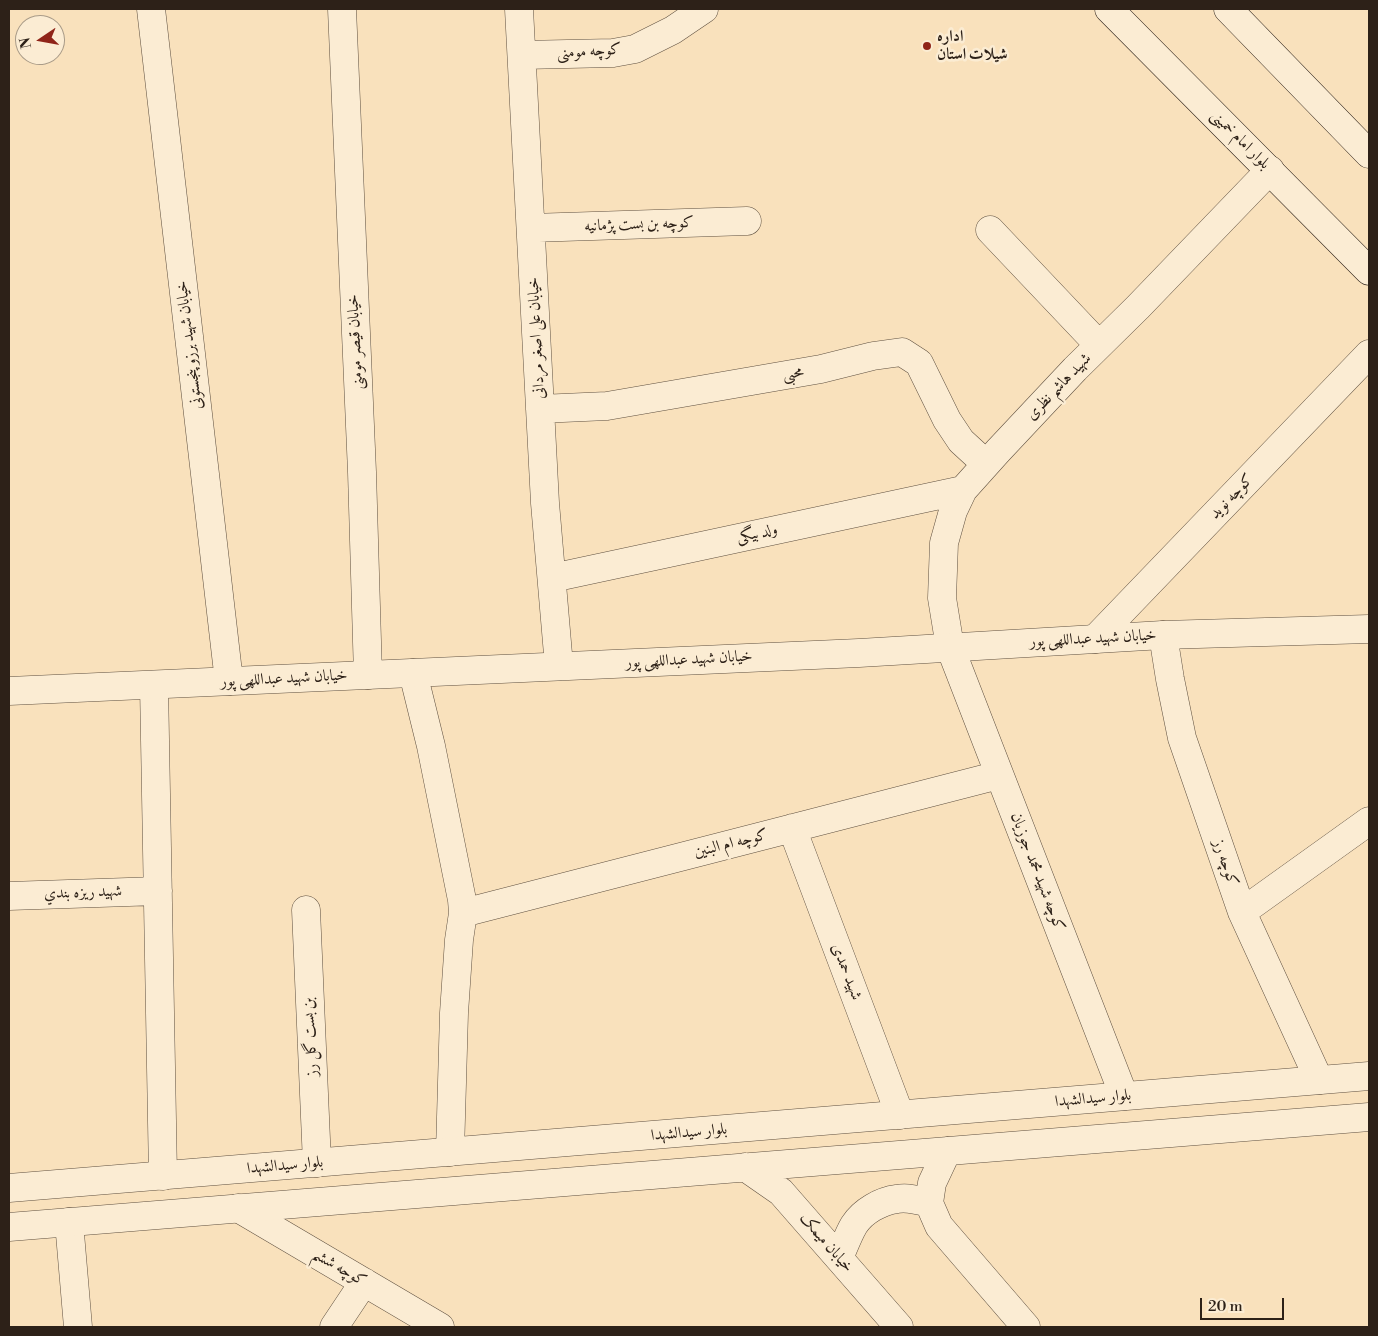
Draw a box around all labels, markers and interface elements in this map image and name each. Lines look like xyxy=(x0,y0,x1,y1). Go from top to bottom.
north arrow xyxy=(15,15,65,65)
place label: اداره شیلات استان xyxy=(937,27,1008,65)
text: N xyxy=(16,36,36,50)
street label: کوچه مومنی xyxy=(556,40,622,64)
marker: اداره شیلات استان xyxy=(921,40,933,52)
street label: بلوار امام خمینی xyxy=(1206,106,1274,174)
street label: کوچه بن بست پژمانیه xyxy=(584,213,694,237)
street label: خیابان علی اصغر مردانی xyxy=(524,277,550,399)
street label: خیابان شهید برزو پنجستونی xyxy=(173,280,207,410)
street label: خیابان قیصر مومنی xyxy=(344,294,368,390)
street label: شهید هاشم نظری xyxy=(1022,349,1096,425)
street label: محبی xyxy=(781,363,805,385)
street label: کوچه نوید xyxy=(1206,470,1258,524)
street label: ولد بیگی xyxy=(735,520,779,548)
street label: خیابان شهید عبداللهی پور xyxy=(1029,626,1157,652)
street label: خیابان شهید عبداللهی پور xyxy=(625,647,753,673)
street label: خیابان شهید عبداللهی پور xyxy=(220,666,348,692)
street label: کوچه شهید محمد جوزیان xyxy=(1006,810,1068,934)
street label: کوچه ام البنین xyxy=(692,826,770,862)
street label: کوچه رز xyxy=(1208,837,1242,889)
street label: شهيد ريزه بندي xyxy=(43,882,123,904)
street label: شهید حمدی xyxy=(826,941,866,1003)
street label: بن بست گل رز xyxy=(299,997,323,1077)
street label: بلوار سیدالشهدا xyxy=(1054,1086,1132,1112)
street label: بلوار سیدالشهدا xyxy=(650,1120,728,1146)
street label: بلوار سیدالشهدا xyxy=(246,1153,324,1179)
street label: خیابان میمک xyxy=(795,1209,857,1277)
street label: کوچه ششم xyxy=(309,1245,369,1291)
scale bar xyxy=(1203,1288,1287,1320)
text: 20 m xyxy=(1208,1297,1243,1316)

